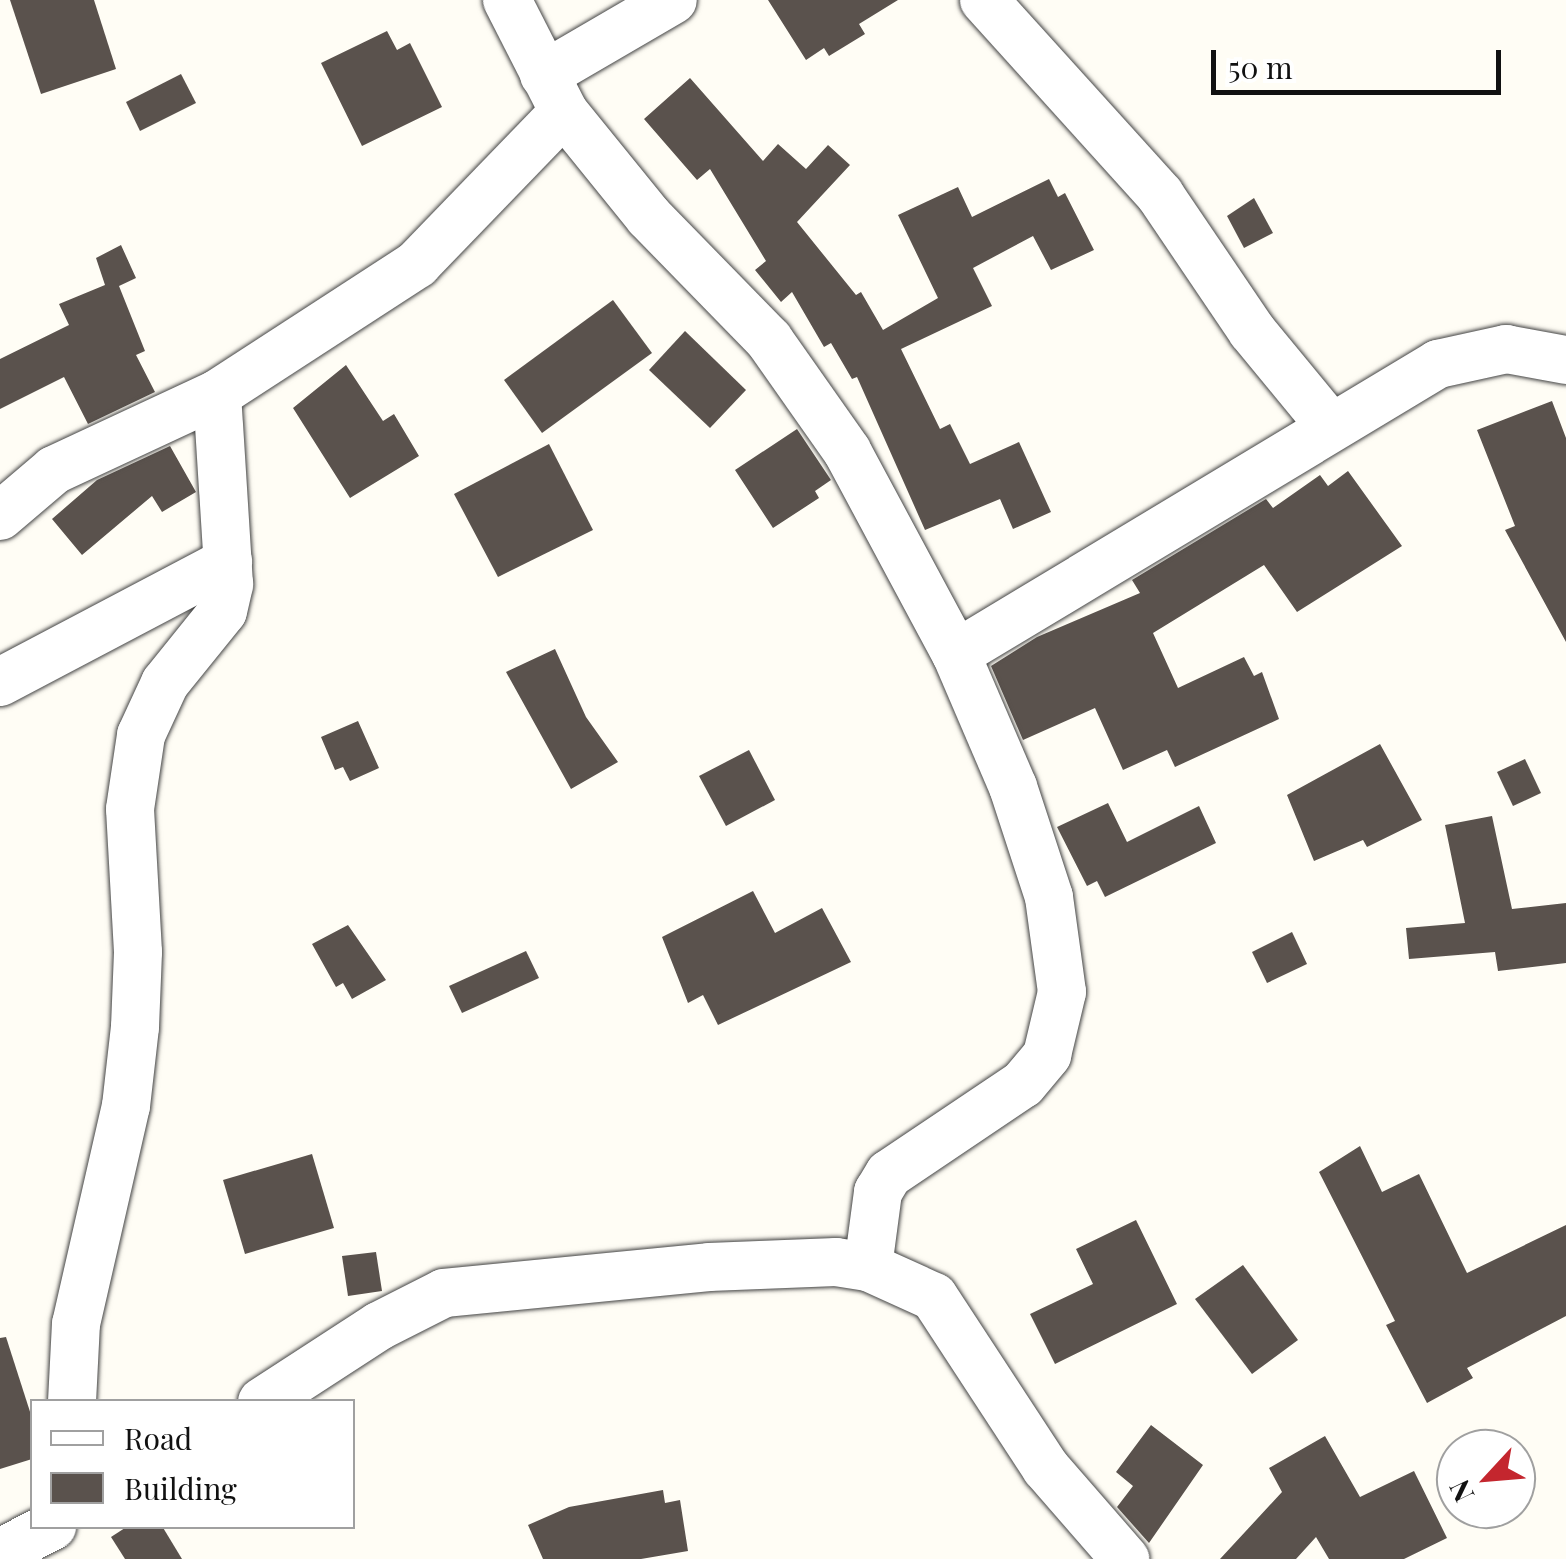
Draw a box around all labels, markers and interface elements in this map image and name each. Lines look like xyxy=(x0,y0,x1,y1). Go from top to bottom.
scale bar xyxy=(1216,30,1506,92)
text: 50 m xyxy=(1228,47,1293,87)
legend xyxy=(30,1399,355,1529)
text: Road xyxy=(124,1418,192,1458)
north arrow xyxy=(1436,1429,1536,1529)
text: Building xyxy=(124,1468,237,1508)
text: N xyxy=(1439,1474,1481,1509)

